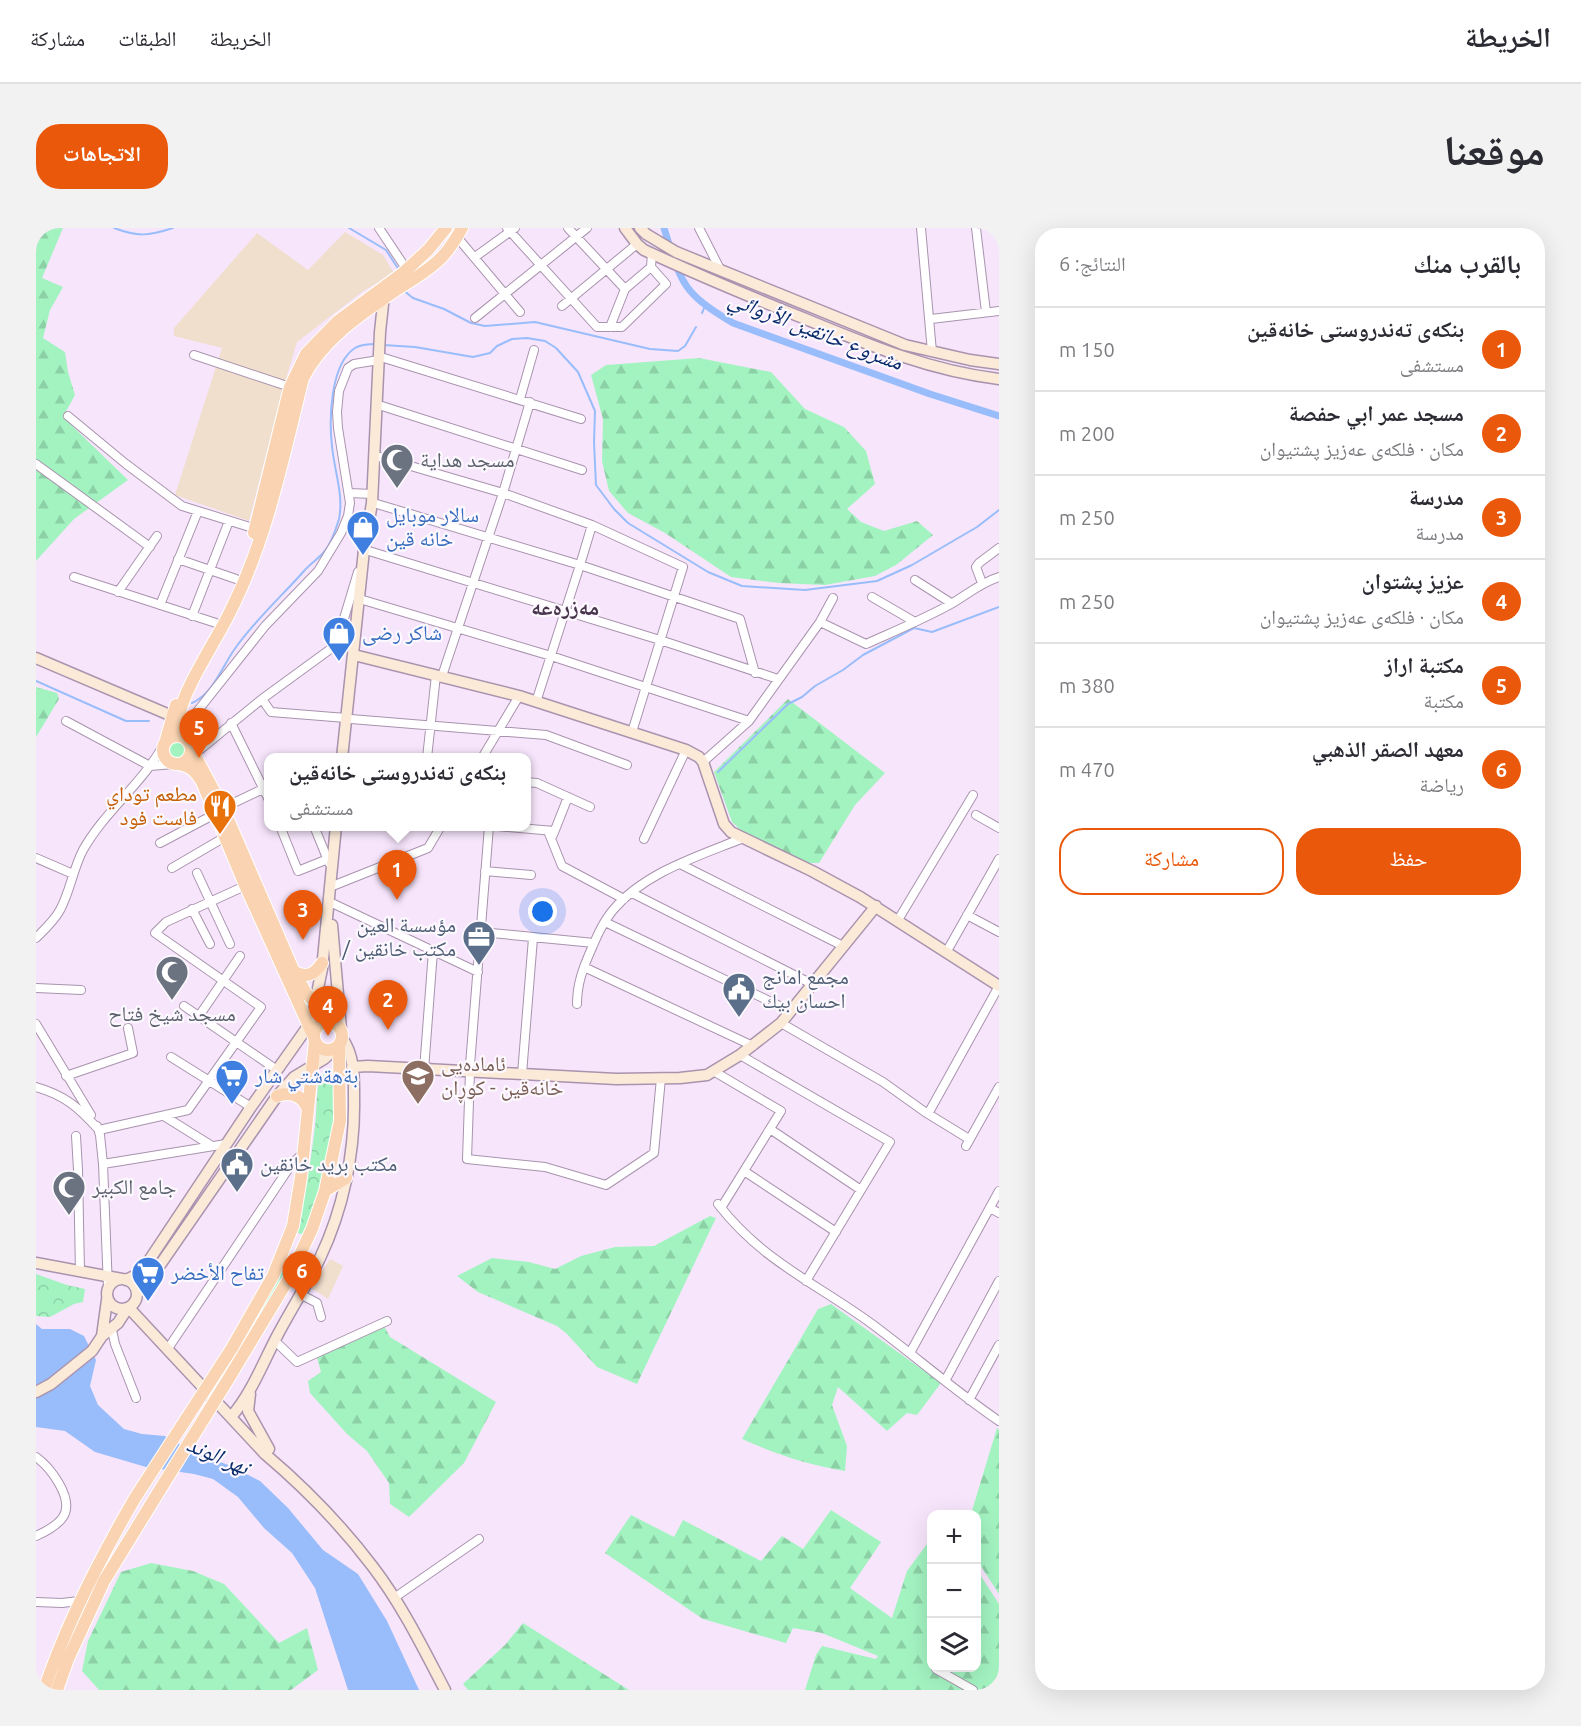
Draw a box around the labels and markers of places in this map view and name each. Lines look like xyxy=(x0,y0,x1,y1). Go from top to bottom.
mosque icon: مسجد هداية xyxy=(379,442,415,489)
place label: مسجد هداية xyxy=(420,447,515,471)
place label: سالار موبايل خانه قين xyxy=(386,502,479,552)
shop icon: سالار موبايل خانه قين xyxy=(345,509,381,556)
shop icon: شاكر رضى xyxy=(321,615,357,662)
place label: شاكر رضى xyxy=(362,620,442,646)
pin: 5 xyxy=(180,708,218,758)
place label: مطعم توداي فاست فود xyxy=(106,781,197,829)
restaurant icon: مطعم توداي فاست فود xyxy=(202,788,238,835)
pin: 1 xyxy=(378,850,416,900)
pin: 3 xyxy=(284,890,322,940)
place label: مؤسسة العين / مكتب خانقين xyxy=(341,912,456,962)
office icon: مؤسسة العين / مكتب خانقين xyxy=(461,919,497,966)
mosque icon: مسجد شيخ فتاح xyxy=(154,954,190,1001)
place label: مجمع امانج احسان بيك xyxy=(762,964,849,1013)
public building icon: مجمع امانج احسان بيك xyxy=(721,971,757,1018)
pin: 2 xyxy=(368,980,408,1030)
pin: 4 xyxy=(308,986,348,1036)
place label: مسجد شيخ فتاح xyxy=(108,1001,236,1027)
place label: ئامادەیی خانەقین - کوڕان xyxy=(441,1051,563,1104)
supermarket icon: بةهةشتي شار xyxy=(214,1058,250,1105)
school or university icon: ئامادەیی خانەقین - کوڕان xyxy=(400,1058,436,1105)
place label: بةهةشتي شار xyxy=(254,1063,358,1092)
public building icon: مكتب بريد خانقين xyxy=(219,1146,255,1193)
place label: مكتب بريد خانقين xyxy=(260,1151,397,1177)
mosque icon: جامع الكبير xyxy=(51,1169,87,1216)
place label: جامع الكبير xyxy=(91,1174,176,1200)
pin: 6 xyxy=(282,1252,322,1301)
supermarket icon: تفاح الأخضر xyxy=(130,1255,166,1302)
place label: تفاح الأخضر xyxy=(170,1260,264,1286)

